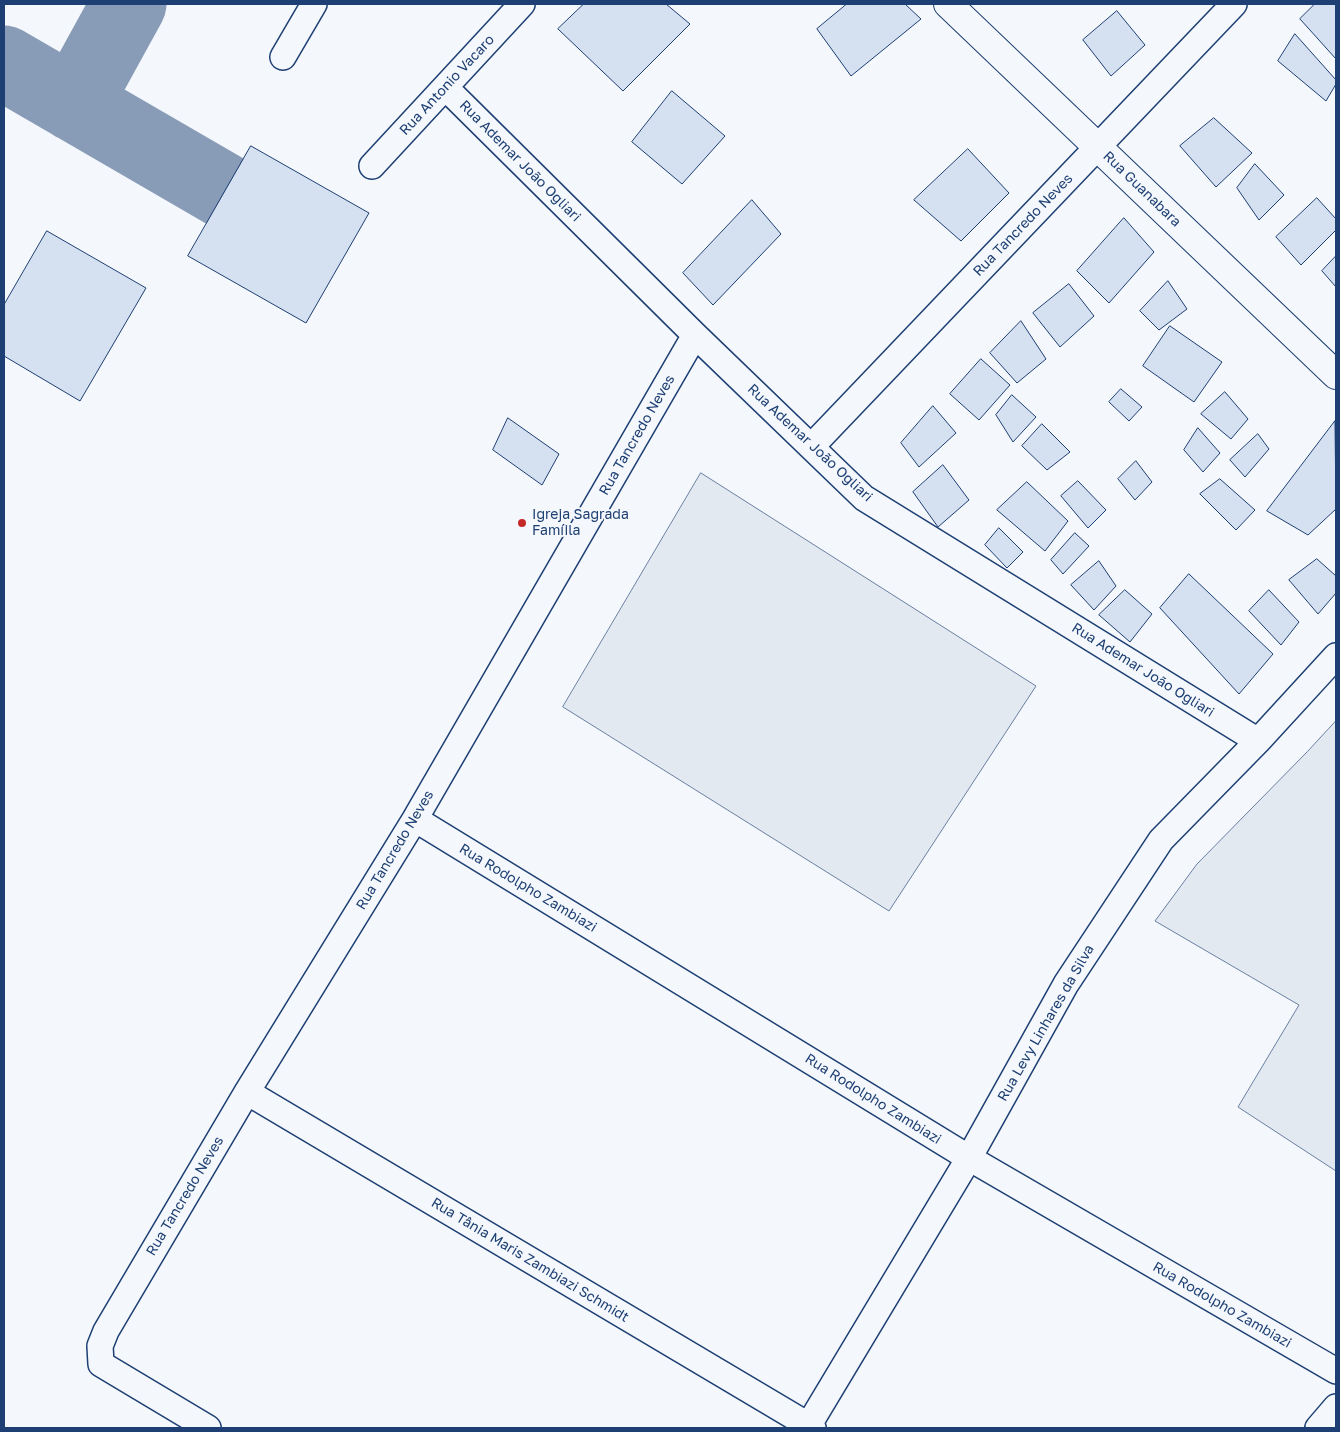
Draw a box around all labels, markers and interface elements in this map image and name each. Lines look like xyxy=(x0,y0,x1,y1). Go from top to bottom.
street label: Rua Antonio Vacaro xyxy=(396,31,498,139)
street label: Rua Ademar João Ogliari xyxy=(456,97,584,225)
street label: Rua Guanabara xyxy=(1100,148,1184,230)
street label: Rua Tancredo Neves xyxy=(970,170,1076,280)
street label: Rua Tancredo Neves xyxy=(596,372,678,498)
street label: Rua Ademar João Ogliari xyxy=(744,381,876,505)
place label: Igreja Sagrada Famíila xyxy=(532,507,629,540)
marker: Igreja Sagrada Famíila xyxy=(516,517,528,529)
street label: Rua Ademar João Ogliari xyxy=(1069,619,1217,721)
street label: Rua Tancredo Neves xyxy=(353,787,437,913)
street label: Rua Rodolpho Zambiazi xyxy=(456,840,600,936)
street label: Rua Levy Linhares da Silva xyxy=(994,942,1098,1104)
street label: Rua Rodolpho Zambiazi xyxy=(802,1050,944,1148)
street label: Rua Tancredo Neves xyxy=(143,1133,227,1259)
street label: Rua Tânia Maris Zambiazi Schmidt xyxy=(428,1194,632,1326)
street label: Rua Rodolpho Zambiazi xyxy=(1150,1258,1294,1352)

